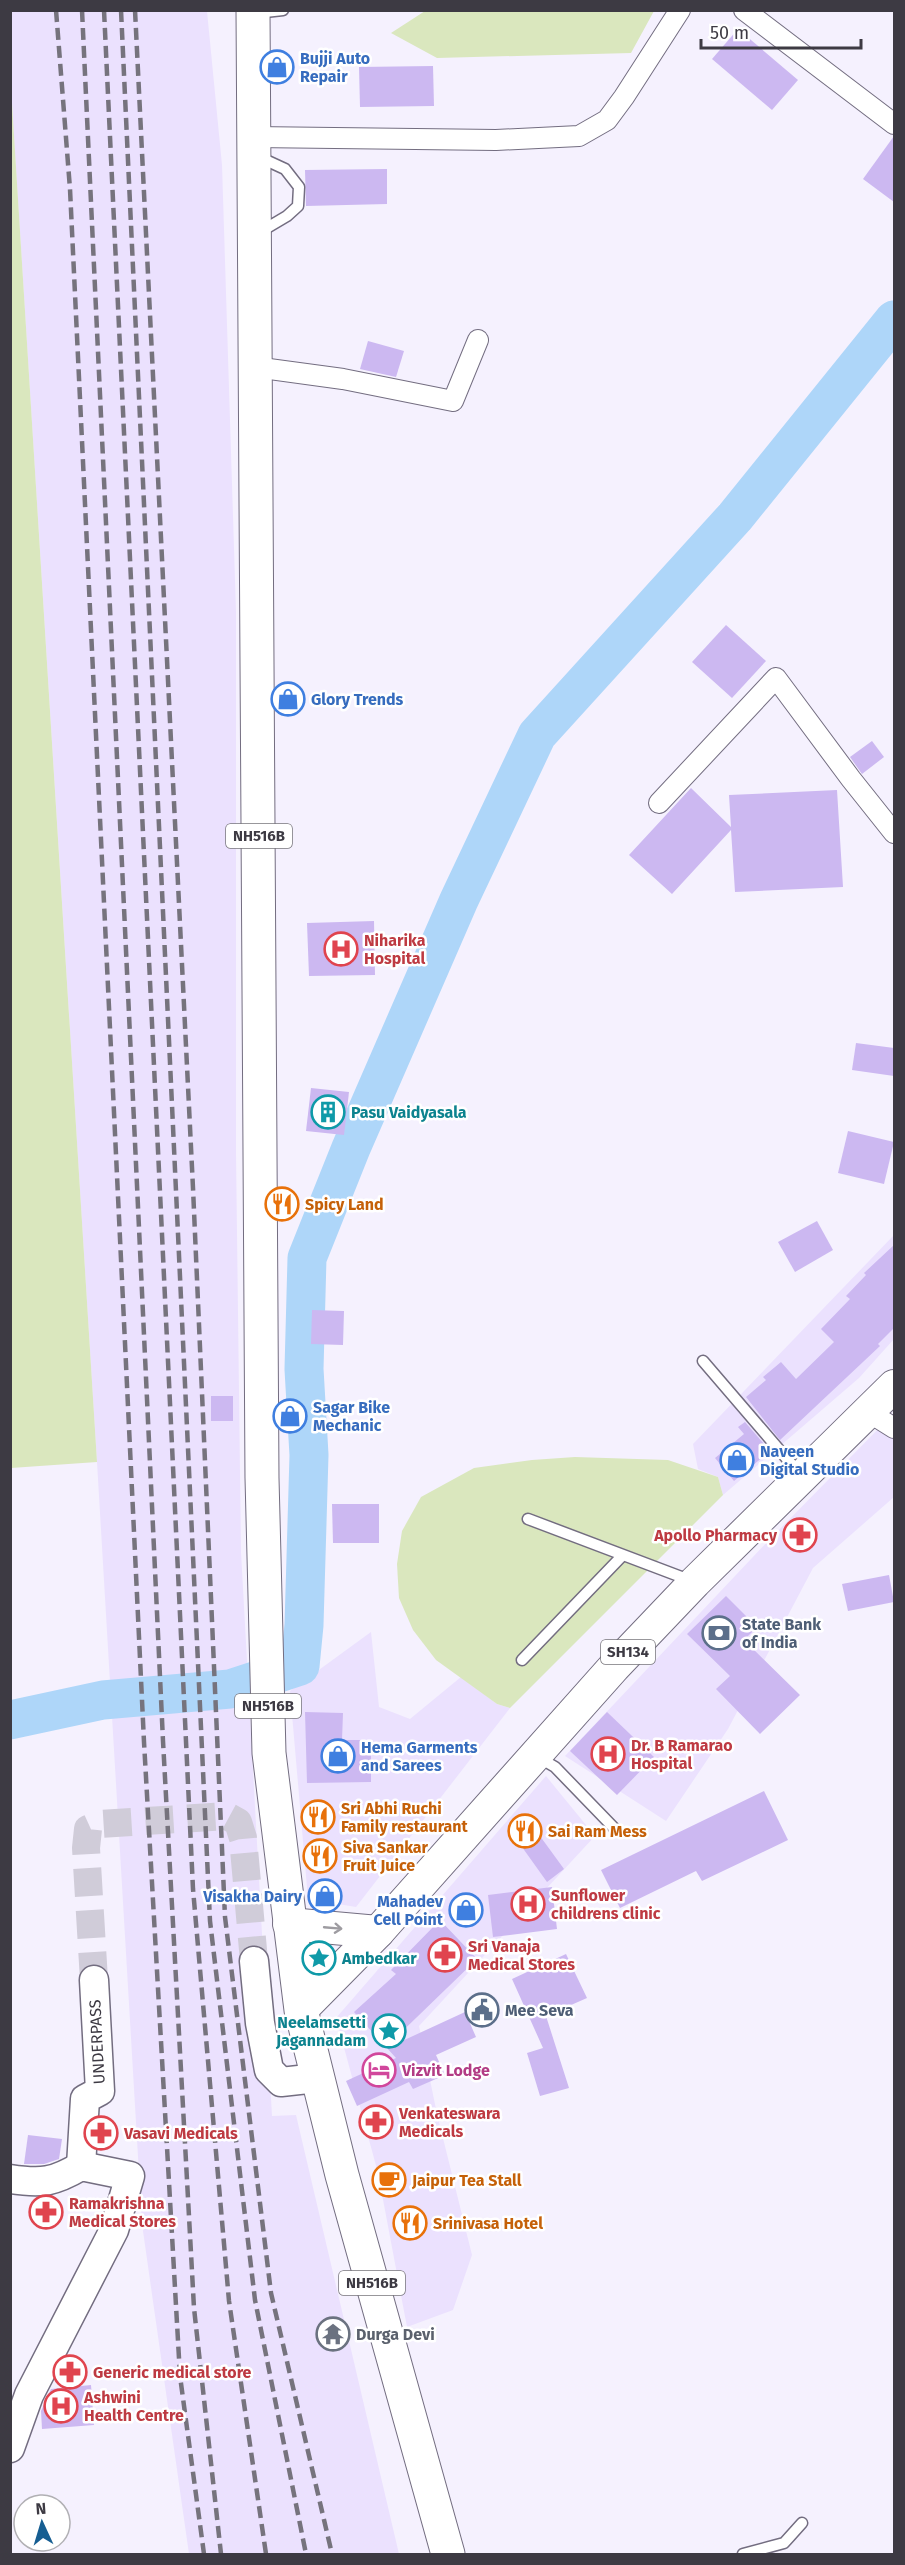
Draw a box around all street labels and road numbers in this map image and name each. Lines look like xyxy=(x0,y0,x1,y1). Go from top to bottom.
road number: NH516B xyxy=(226,824,292,848)
road number: SH134 xyxy=(601,1640,655,1664)
road number: NH516B xyxy=(235,1694,301,1718)
street label: UNDERPASS xyxy=(85,1999,109,2085)
road number: NH516B xyxy=(339,2271,405,2295)

